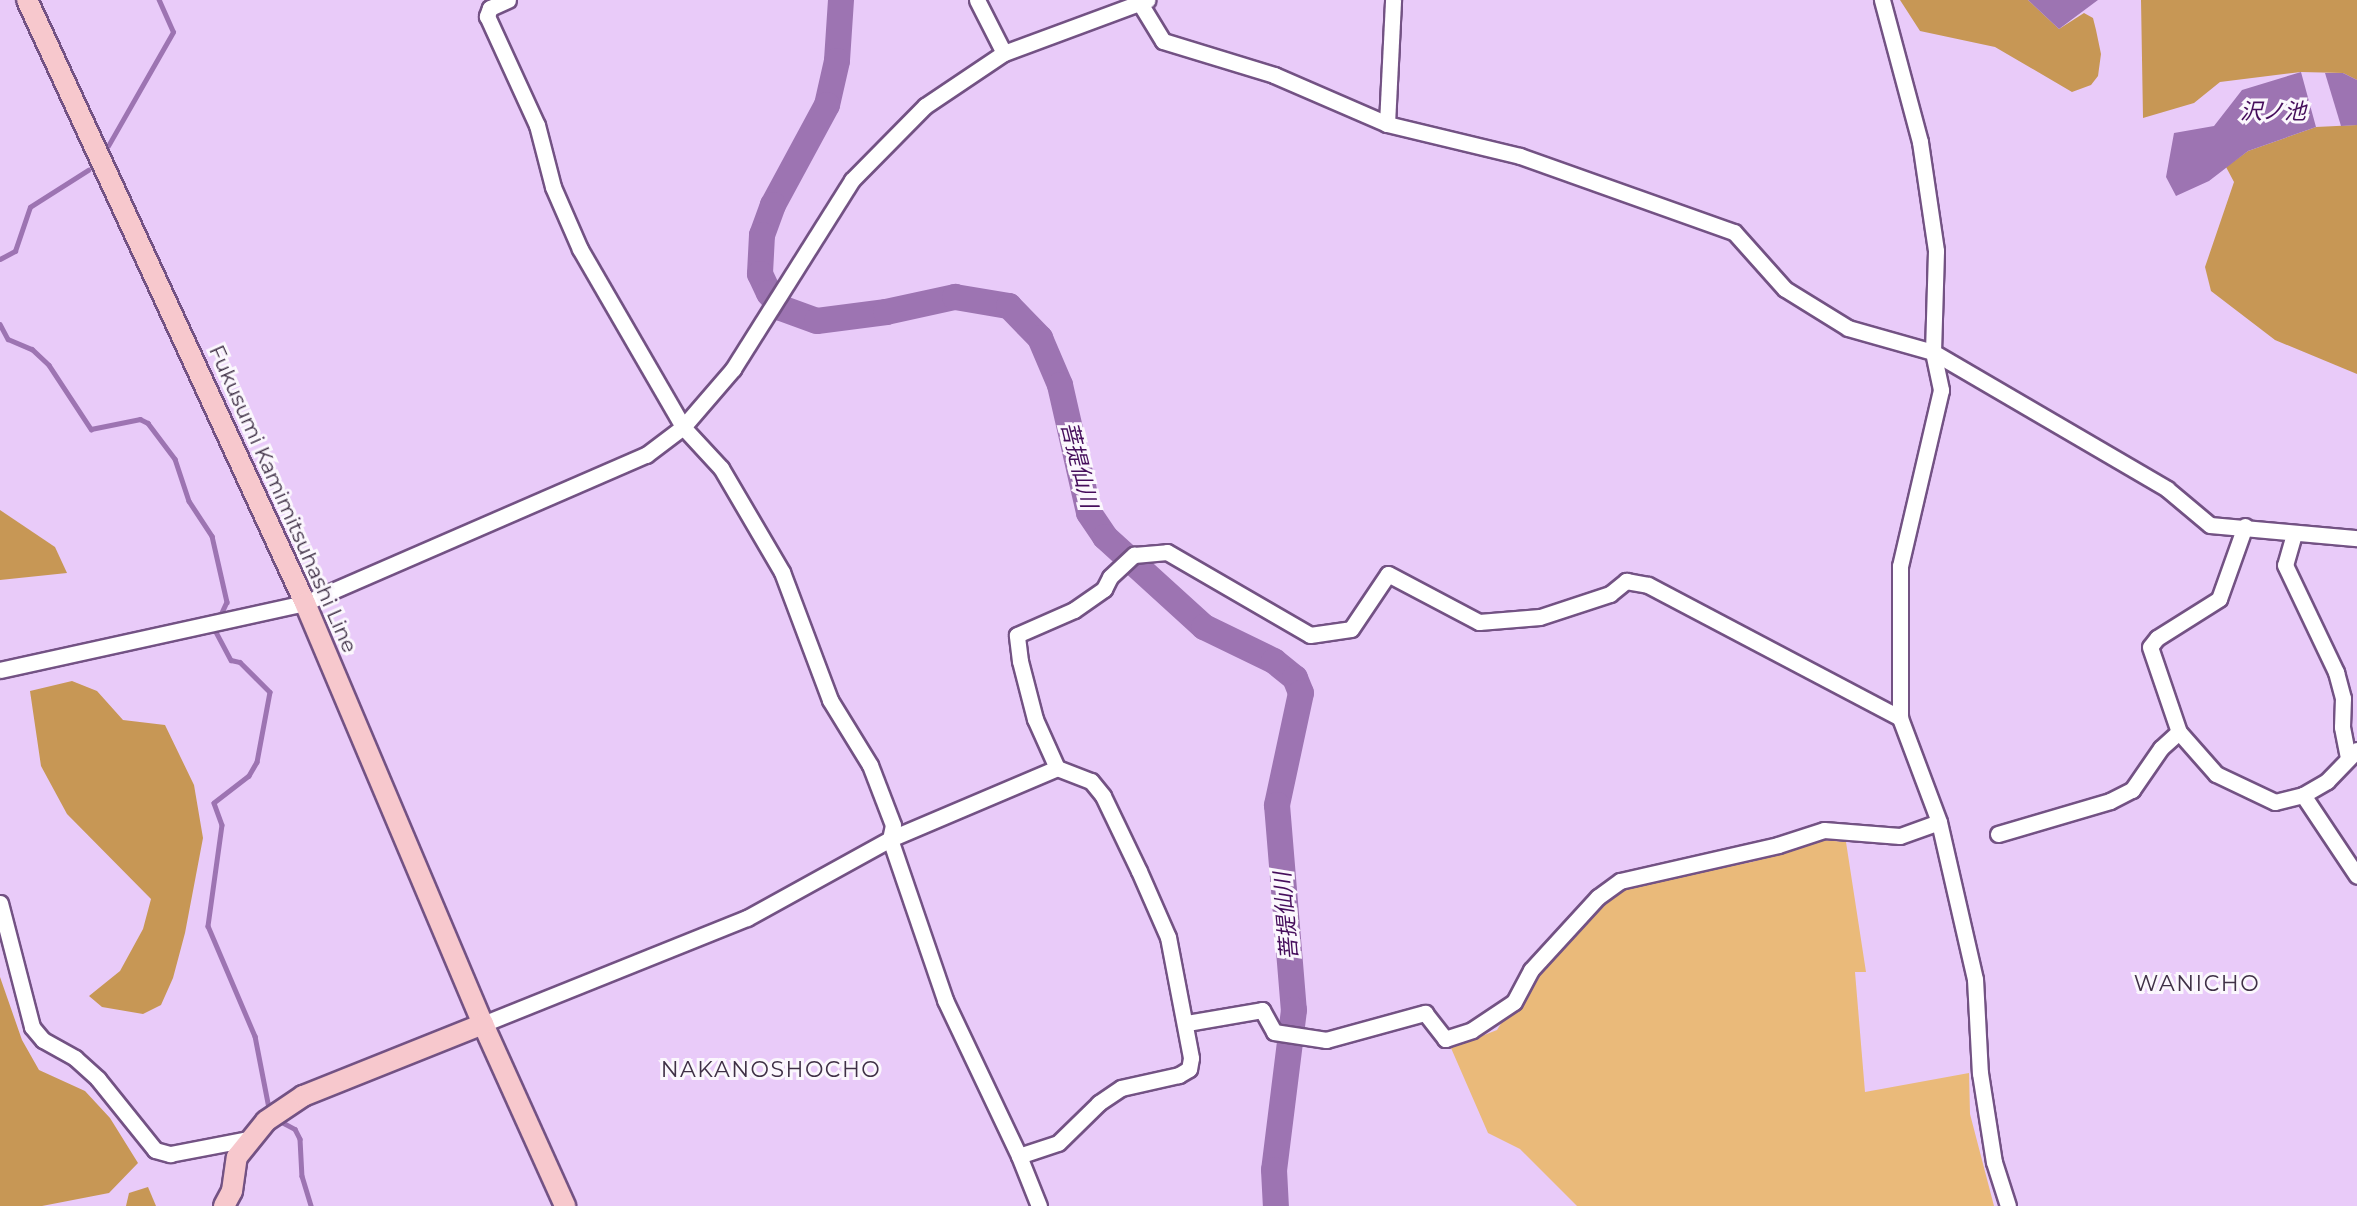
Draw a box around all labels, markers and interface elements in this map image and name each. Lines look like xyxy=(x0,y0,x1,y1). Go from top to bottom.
water label: 沢ノ池 xyxy=(2240,99,2306,125)
street label: Fukusumi Kamimitsuhashi Line xyxy=(204,341,362,657)
water label: 菩提仙川 xyxy=(1056,419,1102,511)
water label: 菩提仙川 xyxy=(1269,871,1303,961)
district label: WANICHO xyxy=(2134,971,2260,997)
district label: NAKANOSHOCHO xyxy=(661,1057,881,1083)

